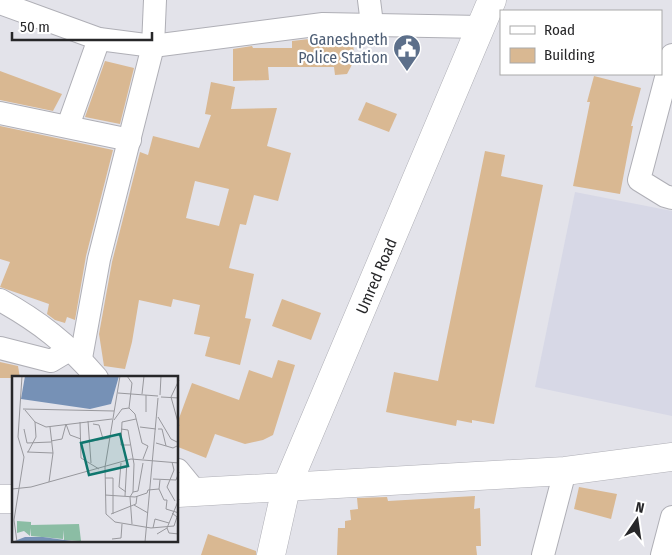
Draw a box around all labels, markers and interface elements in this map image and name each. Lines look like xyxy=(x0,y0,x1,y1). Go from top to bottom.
scale bar xyxy=(12,10,152,42)
legend xyxy=(500,10,662,75)
text: 50 m xyxy=(20,18,50,36)
text: Road xyxy=(544,21,575,39)
place label: Ganeshpeth Police Station xyxy=(298,30,388,67)
public building icon: Ganeshpeth Police Station xyxy=(392,33,422,72)
text: Building xyxy=(544,46,595,64)
street label: Umred Road xyxy=(352,236,401,317)
inset map xyxy=(12,376,179,542)
north arrow xyxy=(612,495,662,545)
text: N xyxy=(634,499,646,517)

